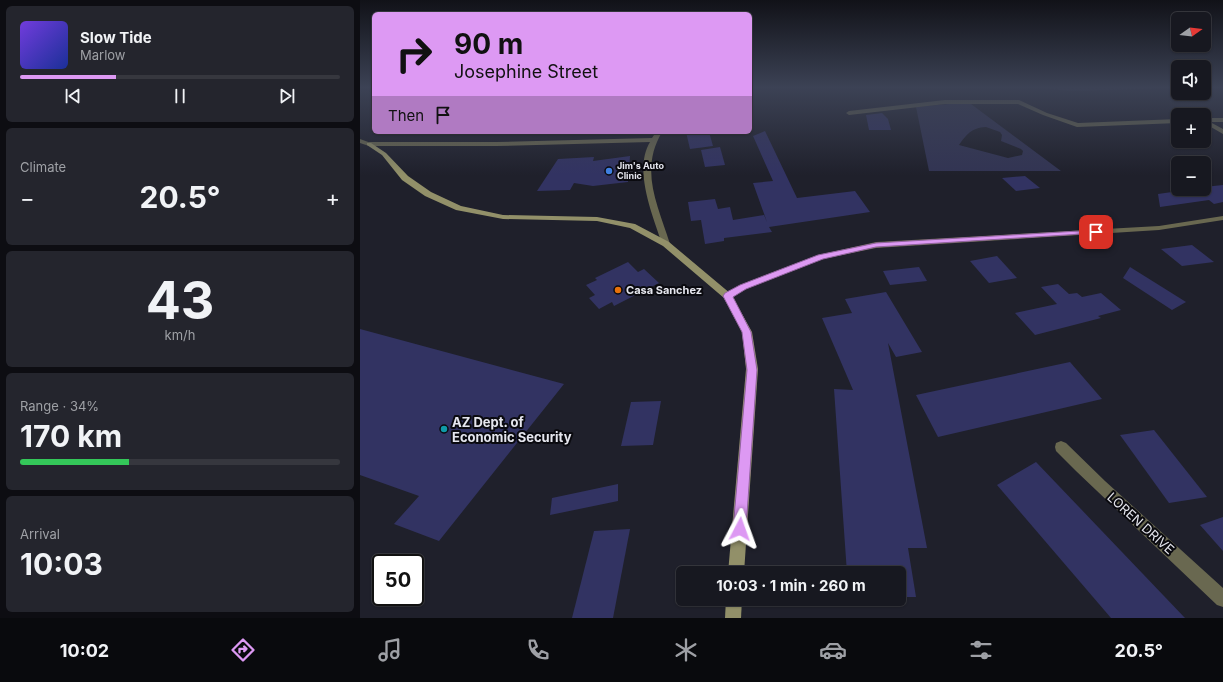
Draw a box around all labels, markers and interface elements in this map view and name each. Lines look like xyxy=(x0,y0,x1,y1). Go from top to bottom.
north arrow xyxy=(1171,12,1211,52)
map controls xyxy=(1171,12,1211,196)
text: 90 m xyxy=(454,27,523,61)
text: Slow Tide xyxy=(80,28,152,47)
icon: right xyxy=(388,28,440,80)
text: Marlow xyxy=(80,47,126,63)
button: sound xyxy=(1171,60,1211,100)
text: Josephine Street xyxy=(454,61,598,82)
icon: previous xyxy=(62,85,84,107)
icon: pause xyxy=(169,85,191,107)
icon: next xyxy=(276,85,298,107)
icon: arrive xyxy=(432,104,454,126)
text: Then xyxy=(388,106,424,125)
button: + xyxy=(1171,108,1211,148)
button: − xyxy=(1171,156,1211,196)
text: Climate xyxy=(20,159,66,175)
place label: Jim's Auto Clinic xyxy=(617,160,664,181)
marker: Jim's Auto Clinic xyxy=(604,166,614,176)
text: 20.5° xyxy=(140,179,220,215)
text: − xyxy=(20,185,35,211)
text: + xyxy=(325,185,340,211)
pin xyxy=(1079,215,1113,249)
icon: arrive xyxy=(1085,221,1107,243)
text: 43 xyxy=(146,269,214,332)
place label: Casa Sanchez xyxy=(626,283,702,297)
marker: Casa Sanchez xyxy=(613,285,623,295)
text: km/h xyxy=(165,327,195,343)
text: Range · 34% xyxy=(20,398,99,414)
place label: AZ Dept. of Economic Security xyxy=(452,414,572,445)
text: 170 km xyxy=(20,418,122,454)
marker: AZ Dept. of Economic Security xyxy=(439,424,449,434)
street label: LOREN DRIVE xyxy=(1104,489,1178,557)
position arrow xyxy=(719,508,761,550)
text: Arrival xyxy=(20,526,60,542)
text: 10:03 xyxy=(20,546,103,582)
speed limit sign: 50 xyxy=(372,554,424,606)
text: 10:03 · 1 min · 260 m xyxy=(716,576,866,595)
icon: directions xyxy=(229,636,257,664)
icon: music xyxy=(376,636,404,664)
icon: phone xyxy=(524,636,552,664)
icon: climate xyxy=(672,636,700,664)
icon: car xyxy=(819,636,847,664)
icon: filters xyxy=(967,636,995,664)
text: 10:02 xyxy=(60,640,109,661)
text: 20.5° xyxy=(1115,640,1163,661)

